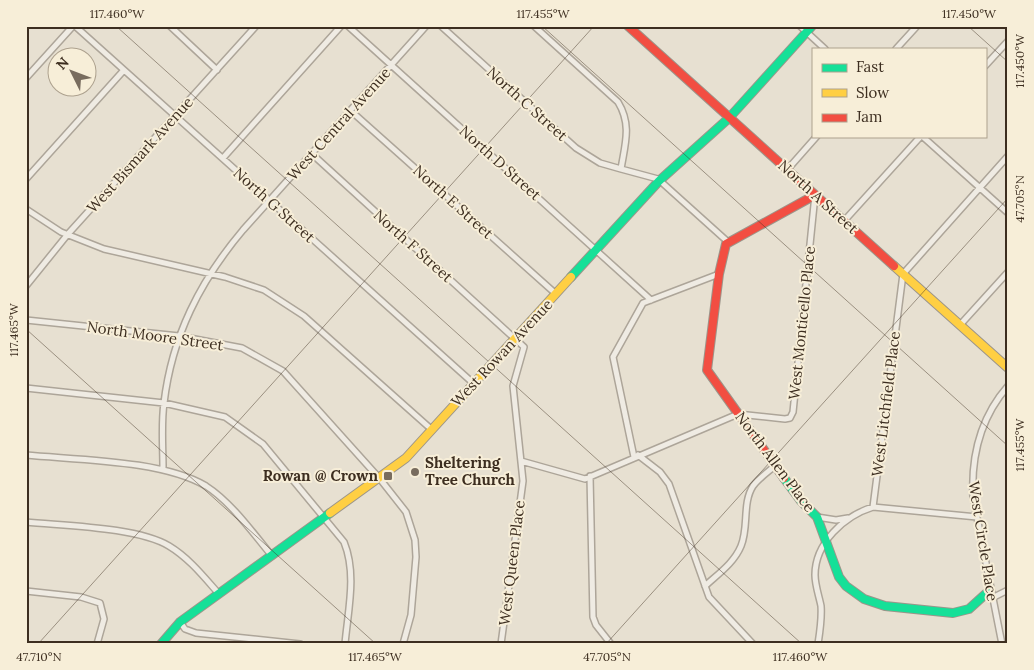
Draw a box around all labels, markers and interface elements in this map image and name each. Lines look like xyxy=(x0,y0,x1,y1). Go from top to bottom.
text: 117.460°W xyxy=(90,6,145,21)
text: 117.455°W xyxy=(516,6,571,21)
text: 117.450°W xyxy=(942,6,997,21)
text: 117.450°W xyxy=(1012,33,1027,88)
north arrow xyxy=(48,48,98,98)
legend xyxy=(812,48,986,138)
text: N xyxy=(52,53,73,73)
text: Fast xyxy=(856,57,884,76)
street label: North C Street xyxy=(483,62,572,145)
street label: West Central Avenue xyxy=(283,63,394,184)
text: Slow xyxy=(856,83,889,102)
street label: West Bismark Avenue xyxy=(82,93,197,217)
text: Jam xyxy=(855,107,883,126)
street label: North D Street xyxy=(456,121,545,204)
street label: North A Street xyxy=(774,156,862,238)
street label: North E Street xyxy=(409,161,497,243)
street label: North G Street xyxy=(230,163,319,246)
text: 47.705°N xyxy=(1012,175,1027,223)
street label: North F Street xyxy=(370,205,457,286)
street label: West Monticello Place xyxy=(784,245,819,401)
street label: West Rowan Avenue xyxy=(447,295,557,411)
text: 117.465°W xyxy=(6,302,21,357)
street label: North Moore Street xyxy=(86,317,225,355)
street label: West Litchfield Place xyxy=(867,330,904,478)
street label: North Allen Place xyxy=(731,408,819,516)
text: 117.455°W xyxy=(1012,417,1027,472)
place label: Sheltering Tree Church xyxy=(425,453,516,489)
place label: Rowan @ Crown xyxy=(263,466,378,485)
marker: Sheltering Tree Church xyxy=(409,466,421,478)
marker: Rowan @ Crown xyxy=(382,470,394,482)
street label: West Circle Place xyxy=(965,480,1002,602)
street label: West Queen Place xyxy=(494,499,529,627)
text: 47.710°N xyxy=(16,649,62,664)
text: 117.465°W xyxy=(348,649,403,664)
text: 47.705°N xyxy=(583,649,631,664)
text: 117.460°W xyxy=(773,649,828,664)

